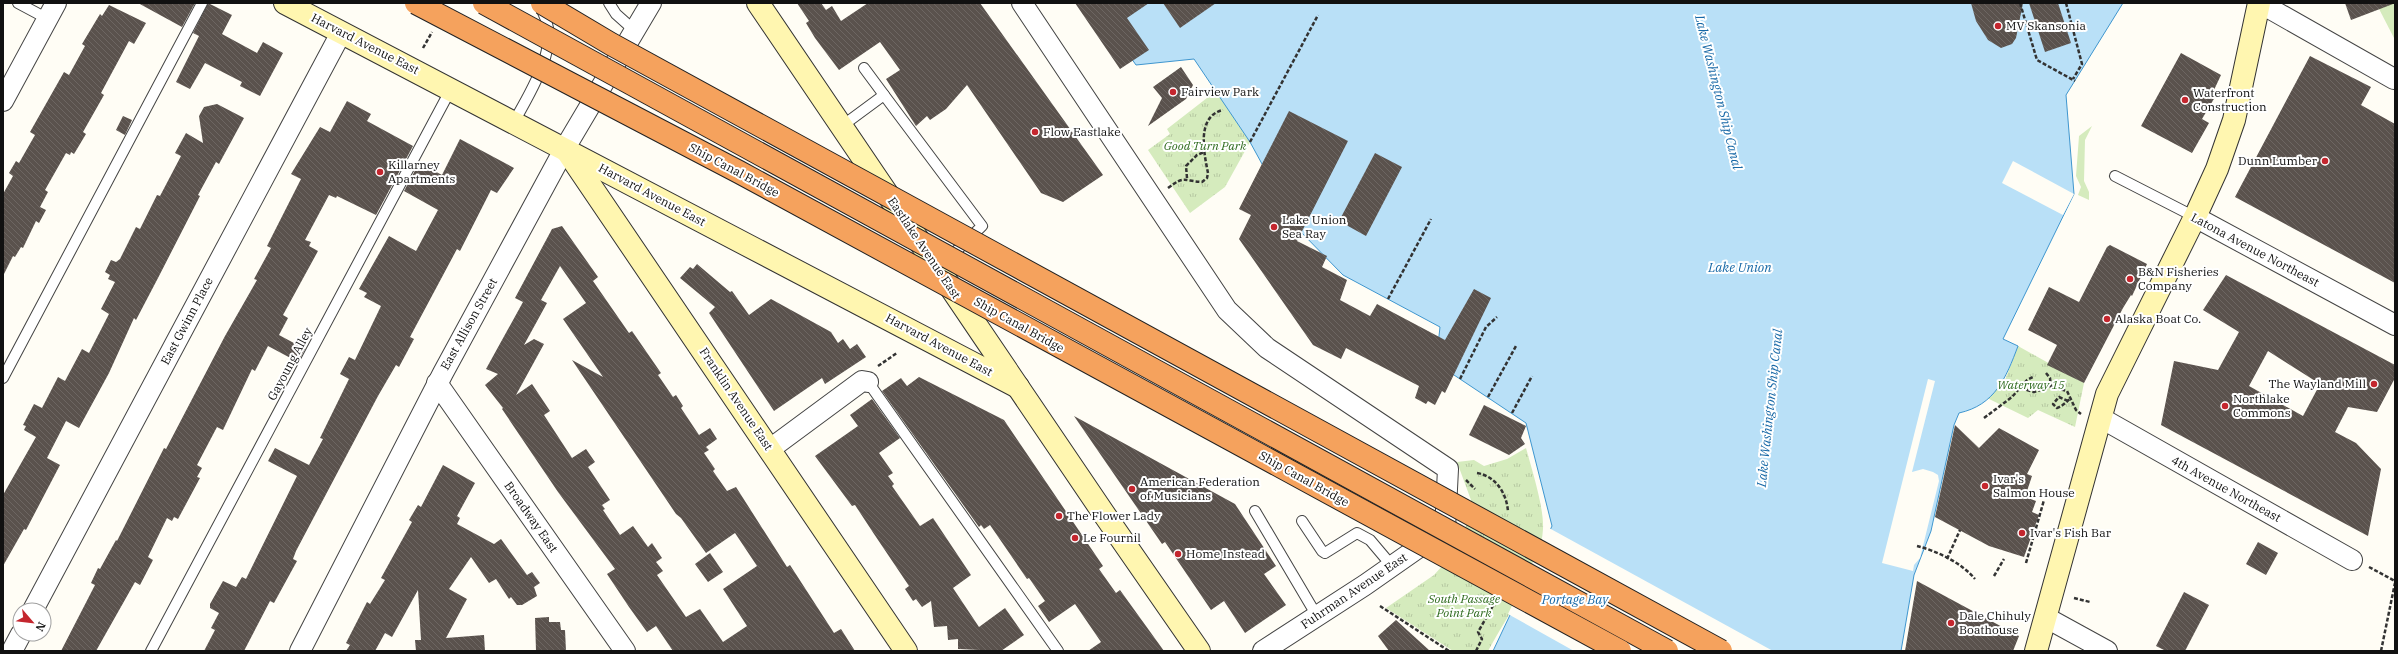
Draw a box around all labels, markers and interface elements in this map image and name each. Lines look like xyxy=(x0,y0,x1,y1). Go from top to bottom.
street label: Harvard Avenue East xyxy=(309,10,422,77)
water label: Lake Washington Ship Canal xyxy=(1691,12,1746,172)
place label: MV Skansonia xyxy=(2006,18,2087,33)
marker: MV Skansonia xyxy=(1993,21,2003,31)
place label: Fairview Park xyxy=(1181,84,1259,99)
place label: Waterfront Construction xyxy=(2193,85,2267,114)
marker: Fairview Park xyxy=(1168,87,1178,97)
marker: Waterfront Construction xyxy=(2180,95,2190,105)
place label: Flow Eastlake xyxy=(1043,124,1121,139)
marker: Flow Eastlake xyxy=(1030,127,1040,137)
park label: Good Turn Park xyxy=(1164,138,1247,153)
street label: Ship Canal Bridge xyxy=(686,139,782,200)
place label: Dunn Lumber xyxy=(2238,153,2318,168)
marker: Dunn Lumber xyxy=(2320,156,2330,166)
place label: Killarney Apartments xyxy=(388,157,456,186)
street label: Harvard Avenue East xyxy=(596,160,708,229)
marker: Killarney Apartments xyxy=(375,167,385,177)
street label: Eastlake Avenue East xyxy=(885,194,964,302)
street label: Latona Avenue Northeast xyxy=(2189,209,2322,290)
place label: Lake Union Sea Ray xyxy=(1282,212,1347,241)
marker: Lake Union Sea Ray xyxy=(1269,222,1279,232)
water label: Lake Union xyxy=(1707,259,1772,276)
place label: B&N Fisheries Company xyxy=(2138,264,2219,293)
street label: East Gwinn Place xyxy=(157,274,216,367)
marker: B&N Fisheries Company xyxy=(2125,274,2135,284)
street label: East Allison Street xyxy=(437,275,500,372)
street label: Ship Canal Bridge xyxy=(972,294,1067,356)
street label: Harvard Avenue East xyxy=(883,310,995,379)
place label: Alaska Boat Co. xyxy=(2115,311,2201,326)
marker: Alaska Boat Co. xyxy=(2102,314,2112,324)
street label: Gayoung Alley xyxy=(264,324,315,403)
water label: Lake Washington Ship Canal xyxy=(1753,328,1786,489)
street label: Franklin Avenue East xyxy=(696,344,776,453)
place label: The Wayland Mill xyxy=(2268,376,2366,391)
park label: Waterway 15 xyxy=(1997,377,2065,392)
marker: The Wayland Mill xyxy=(2369,379,2379,389)
place label: Northlake Commons xyxy=(2233,391,2291,420)
marker: Northlake Commons xyxy=(2220,401,2230,411)
street label: Ship Canal Bridge xyxy=(1257,448,1352,510)
street label: 4th Avenue Northeast xyxy=(2169,452,2284,525)
place label: Ivar's Salmon House xyxy=(1993,471,2075,500)
place label: American Federation of Musicians xyxy=(1140,474,1260,503)
street label: Broadway East xyxy=(501,478,561,555)
marker: Ivar's Salmon House xyxy=(1980,481,1990,491)
marker: American Federation of Musicians xyxy=(1127,484,1137,494)
place label: The Flower Lady xyxy=(1067,508,1161,523)
marker: The Flower Lady xyxy=(1054,511,1064,521)
place label: Ivar's Fish Bar xyxy=(2030,525,2112,540)
marker: Ivar's Fish Bar xyxy=(2017,528,2027,538)
place label: Le Fournil xyxy=(1083,530,1141,545)
marker: Le Fournil xyxy=(1070,533,1080,543)
place label: Home Instead xyxy=(1186,546,1265,561)
marker: Home Instead xyxy=(1173,549,1183,559)
street label: Fuhrman Avenue East xyxy=(1298,549,1410,632)
park label: South Passage Point Park xyxy=(1427,591,1501,620)
water label: Portage Bay xyxy=(1541,591,1609,608)
north arrow xyxy=(12,602,52,642)
place label: Dale Chihuly Boathouse xyxy=(1959,608,2031,637)
marker: Dale Chihuly Boathouse xyxy=(1946,618,1956,628)
text: N xyxy=(32,620,49,634)

